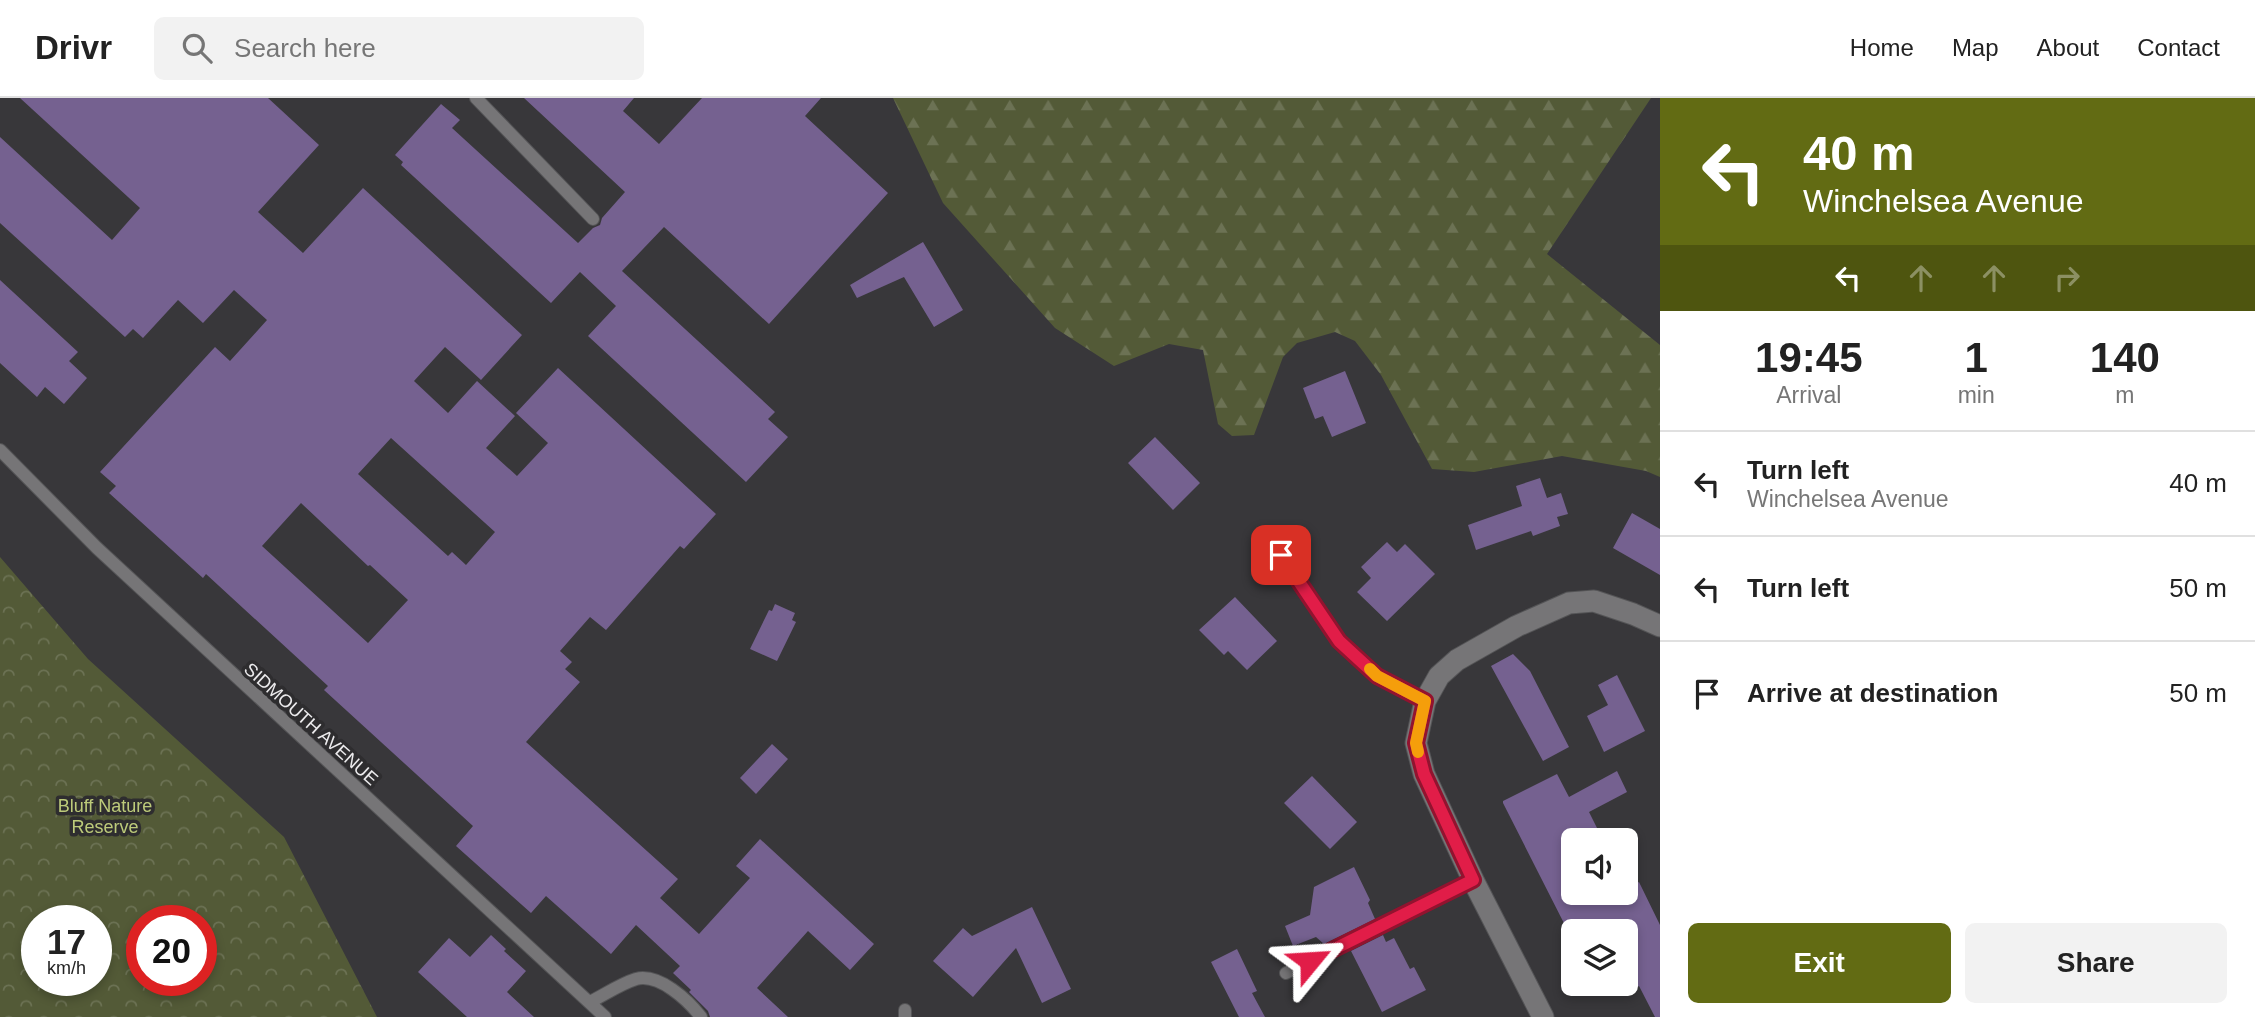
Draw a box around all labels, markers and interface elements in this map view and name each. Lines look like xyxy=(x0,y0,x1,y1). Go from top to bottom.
search box xyxy=(154,17,644,80)
text: Drivr xyxy=(35,29,112,66)
icon: search xyxy=(178,29,216,67)
text: Search here xyxy=(234,33,376,63)
text: Home xyxy=(1850,34,1914,61)
text: Map xyxy=(1952,34,1999,61)
text: About xyxy=(2037,34,2099,61)
text: Contact xyxy=(2137,34,2220,61)
icon: left xyxy=(1688,126,1779,217)
text: 40 m xyxy=(1803,126,1915,180)
text: Winchelsea Avenue xyxy=(1803,183,2083,219)
icon: left xyxy=(1829,259,1867,297)
icon: ahead xyxy=(1902,259,1940,297)
icon: ahead xyxy=(1975,259,2013,297)
icon: right xyxy=(2048,259,2086,297)
text: 19:45 xyxy=(1755,334,1863,381)
text: 1 xyxy=(1964,334,1988,381)
text: 140 xyxy=(2090,334,2160,381)
text: Arrival xyxy=(1776,382,1841,408)
text: min xyxy=(1958,382,1995,408)
text: m xyxy=(2115,382,2134,408)
text: Turn left xyxy=(1747,455,1849,485)
icon: left xyxy=(1688,465,1726,503)
text: 40 m xyxy=(2169,468,2227,498)
text: Winchelsea Avenue xyxy=(1747,486,1949,512)
pin xyxy=(1251,525,1311,585)
icon: arrive xyxy=(1262,536,1300,574)
icon: left xyxy=(1688,570,1726,608)
text: Turn left xyxy=(1747,573,1849,603)
text: 50 m xyxy=(2169,573,2227,603)
street label: SIDMOUTH AVENUE xyxy=(240,659,382,789)
icon: arrive xyxy=(1688,675,1726,713)
text: Arrive at destination xyxy=(1747,678,1998,708)
text: 50 m xyxy=(2169,678,2227,708)
park label: Bluff Nature Reserve xyxy=(58,796,152,837)
map controls xyxy=(1561,828,1638,996)
button: sound xyxy=(1561,828,1638,905)
speed limit sign: 20 xyxy=(126,905,217,996)
button: layers xyxy=(1561,919,1638,996)
text: 17 xyxy=(47,922,86,961)
button: Exit xyxy=(1688,923,1951,1003)
button: Share xyxy=(1965,923,2227,1003)
position arrow xyxy=(1273,924,1347,998)
text: km/h xyxy=(47,958,86,978)

